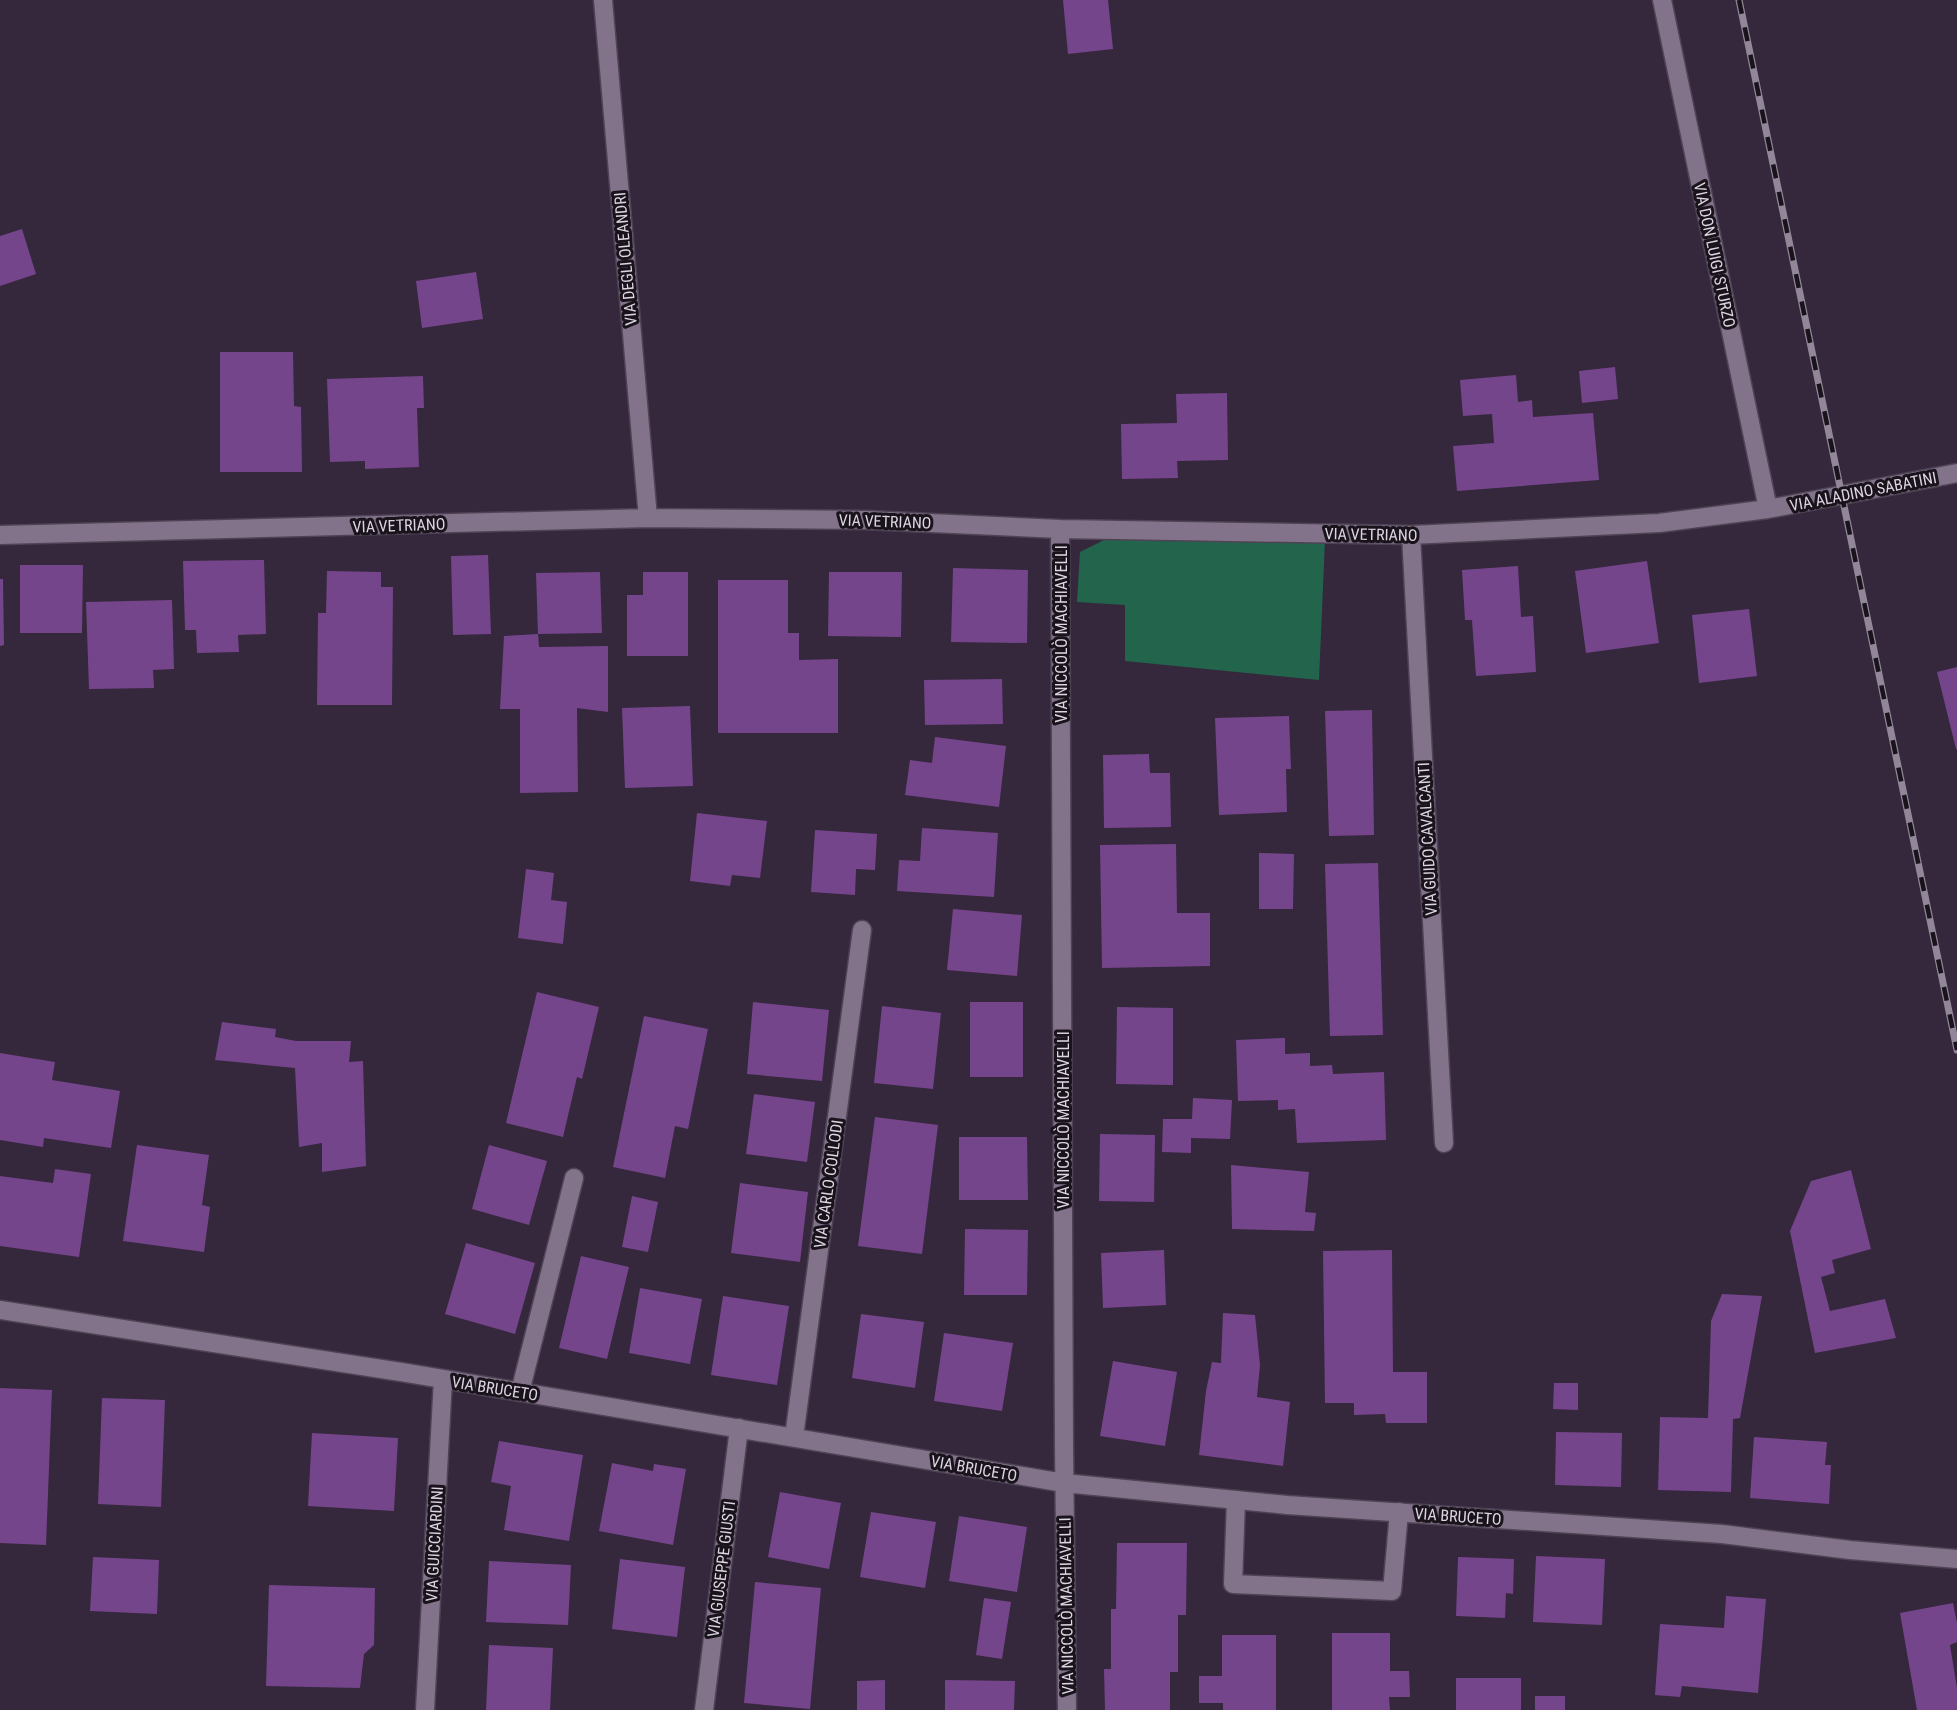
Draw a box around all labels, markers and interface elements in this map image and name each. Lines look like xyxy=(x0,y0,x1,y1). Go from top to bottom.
street label: VIA DON LUIGI STURZO xyxy=(1690,181,1739,329)
street label: VIA DEGLI OLEANDRI xyxy=(610,191,641,326)
street label: VIA ALADINO SABATINI xyxy=(1788,468,1938,515)
street label: VIA VETRIANO xyxy=(838,510,932,533)
street label: VIA VETRIANO xyxy=(352,514,446,537)
street label: VIA VETRIANO xyxy=(1324,524,1418,545)
street label: VIA NICCOLÒ MACHIAVELLI xyxy=(1051,545,1071,723)
street label: VIA GUIDO CAVALCANTI xyxy=(1414,762,1441,916)
street label: VIA NICCOLÒ MACHIAVELLI xyxy=(1053,1031,1073,1209)
street label: VIA CARLO COLLODI xyxy=(810,1119,847,1249)
street label: VIA BRUCETO xyxy=(450,1372,539,1405)
street label: VIA BRUCETO xyxy=(929,1452,1018,1485)
street label: VIA GUICCIARDINI xyxy=(422,1486,447,1602)
street label: VIA GIUSEPPE GIUSTI xyxy=(704,1500,739,1638)
street label: VIA BRUCETO xyxy=(1414,1504,1502,1529)
street label: VIA NICCOLÒ MACHIAVELLI xyxy=(1054,1517,1078,1695)

